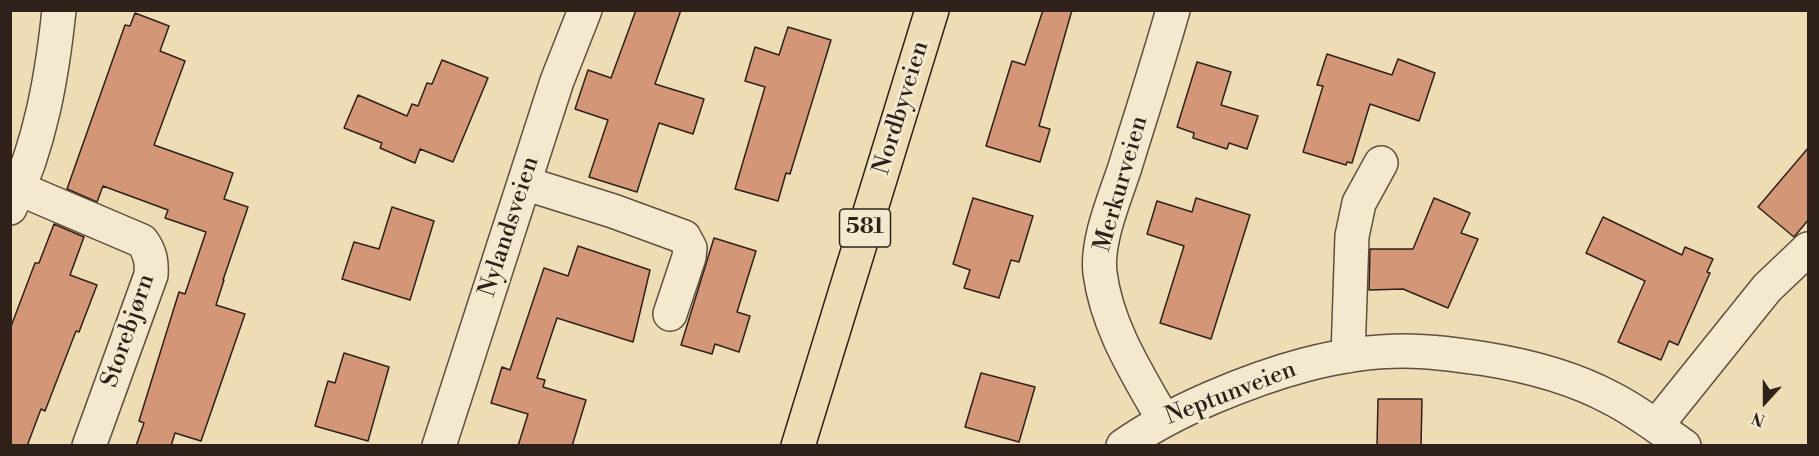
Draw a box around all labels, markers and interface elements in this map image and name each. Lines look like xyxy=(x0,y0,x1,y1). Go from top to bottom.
street label: Nordbyveien xyxy=(868,38,936,178)
street label: Merkurveien xyxy=(1089,113,1155,255)
street label: Nylandsveien xyxy=(474,153,546,301)
road number: 581 xyxy=(840,209,890,247)
street label: Storebjørn xyxy=(96,271,162,391)
street label: Neptunveien xyxy=(1161,356,1301,432)
north arrow xyxy=(1735,372,1795,432)
text: N xyxy=(1749,407,1768,430)

